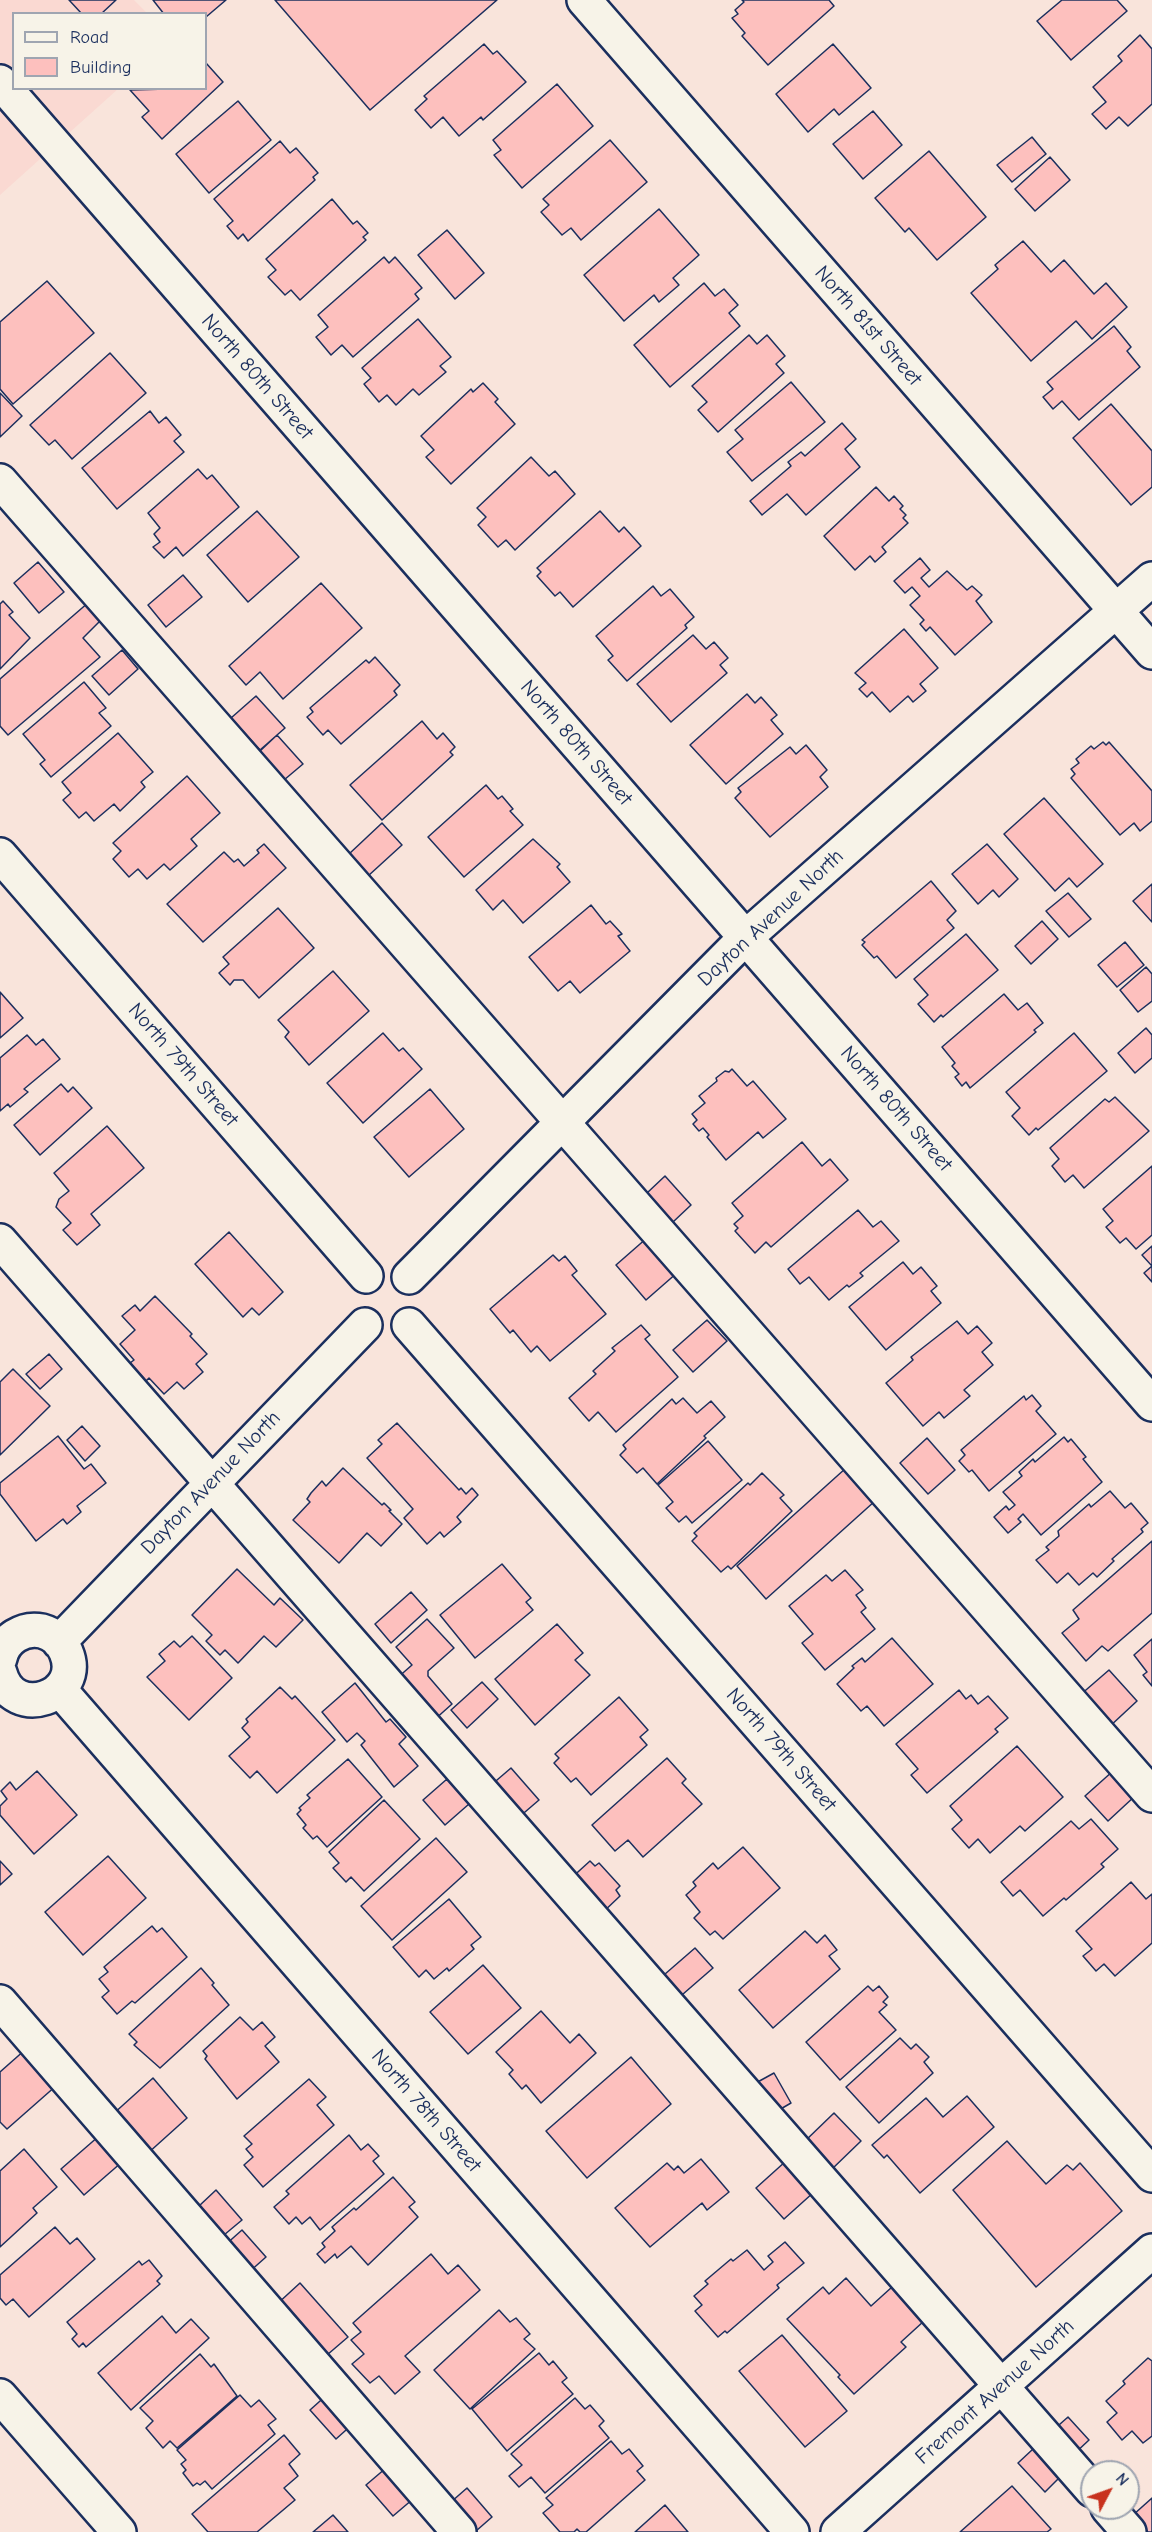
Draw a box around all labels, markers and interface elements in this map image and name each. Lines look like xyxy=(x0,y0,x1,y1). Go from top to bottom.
legend xyxy=(12,12,207,90)
text: Road xyxy=(70,27,109,48)
text: Building xyxy=(70,57,132,78)
street label: North 81st Street xyxy=(809,261,927,391)
street label: North 80th Street xyxy=(196,309,318,445)
street label: North 80th Street xyxy=(515,675,637,811)
street label: Dayton Avenue North xyxy=(693,844,849,992)
street label: North 79th Street xyxy=(123,998,243,1132)
street label: North 80th Street xyxy=(835,1041,957,1177)
street label: Dayton Avenue North xyxy=(136,1406,286,1560)
street label: North 79th Street xyxy=(721,1683,841,1817)
street label: North 78th Street xyxy=(366,2044,486,2178)
street label: Fremont Avenue North xyxy=(910,2314,1080,2470)
north arrow xyxy=(1080,2460,1140,2520)
text: N xyxy=(1112,2470,1132,2489)

